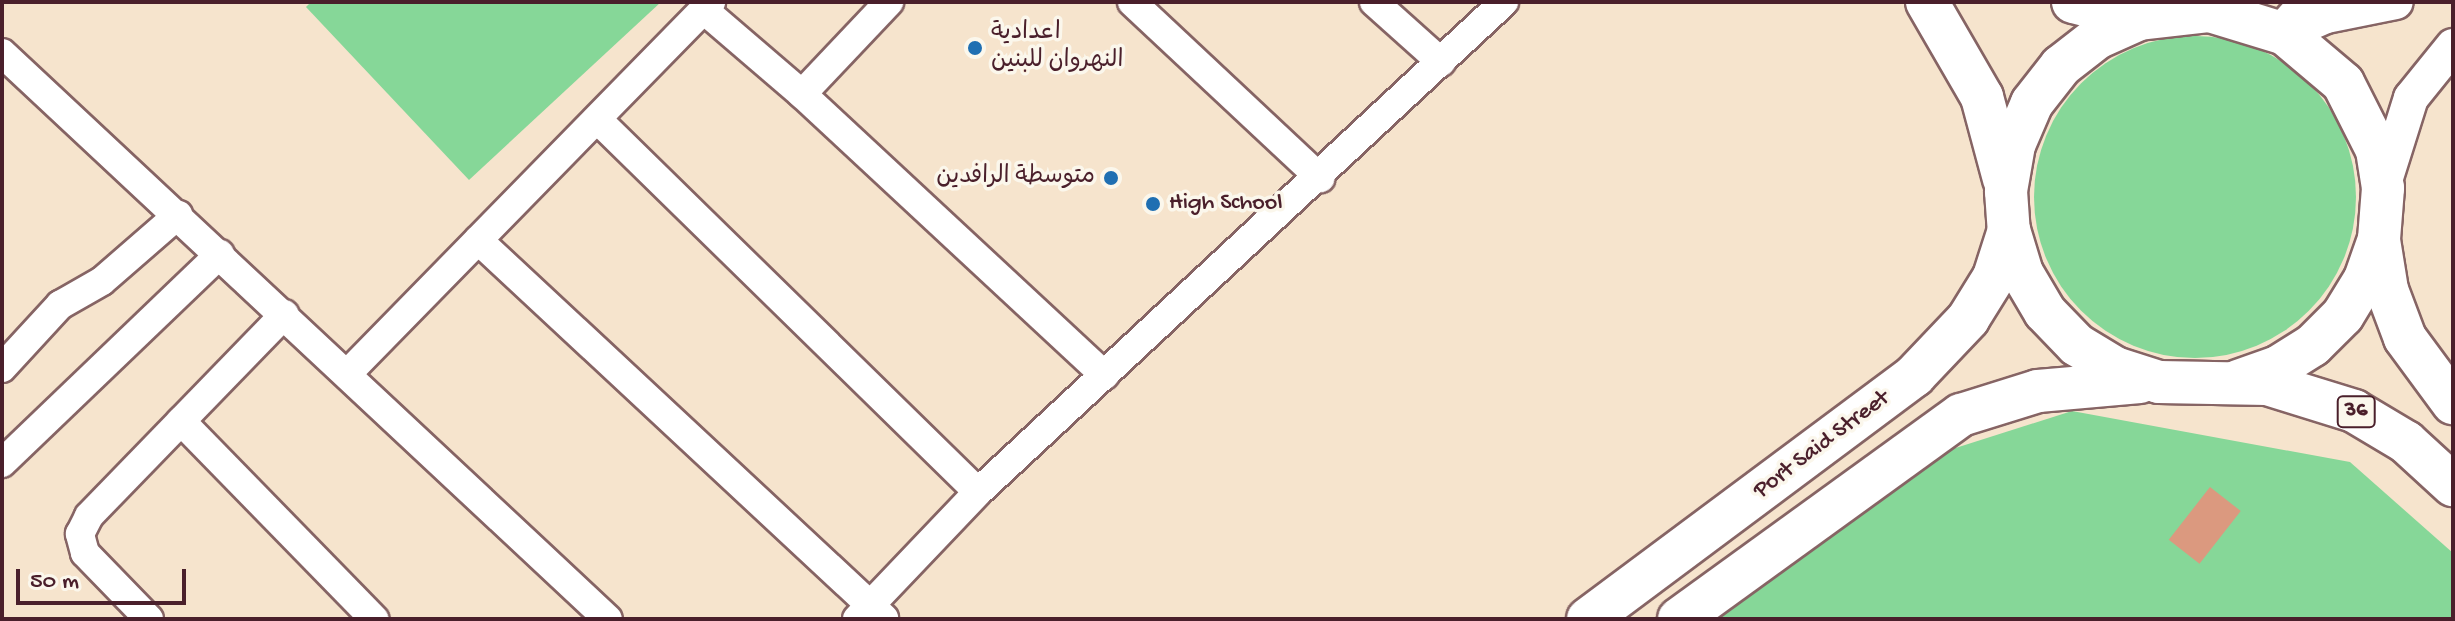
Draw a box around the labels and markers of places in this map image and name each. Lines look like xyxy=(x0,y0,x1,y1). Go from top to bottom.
place label: اعدادية النهروان للبنين xyxy=(991,20,1123,76)
marker: اعدادية النهروان للبنين xyxy=(966,39,984,57)
place label: متوسطة الرافدين xyxy=(936,164,1095,192)
marker: متوسطة الرافدين xyxy=(1102,169,1120,187)
place label: High School xyxy=(1169,190,1283,218)
marker: High School xyxy=(1144,195,1162,213)

